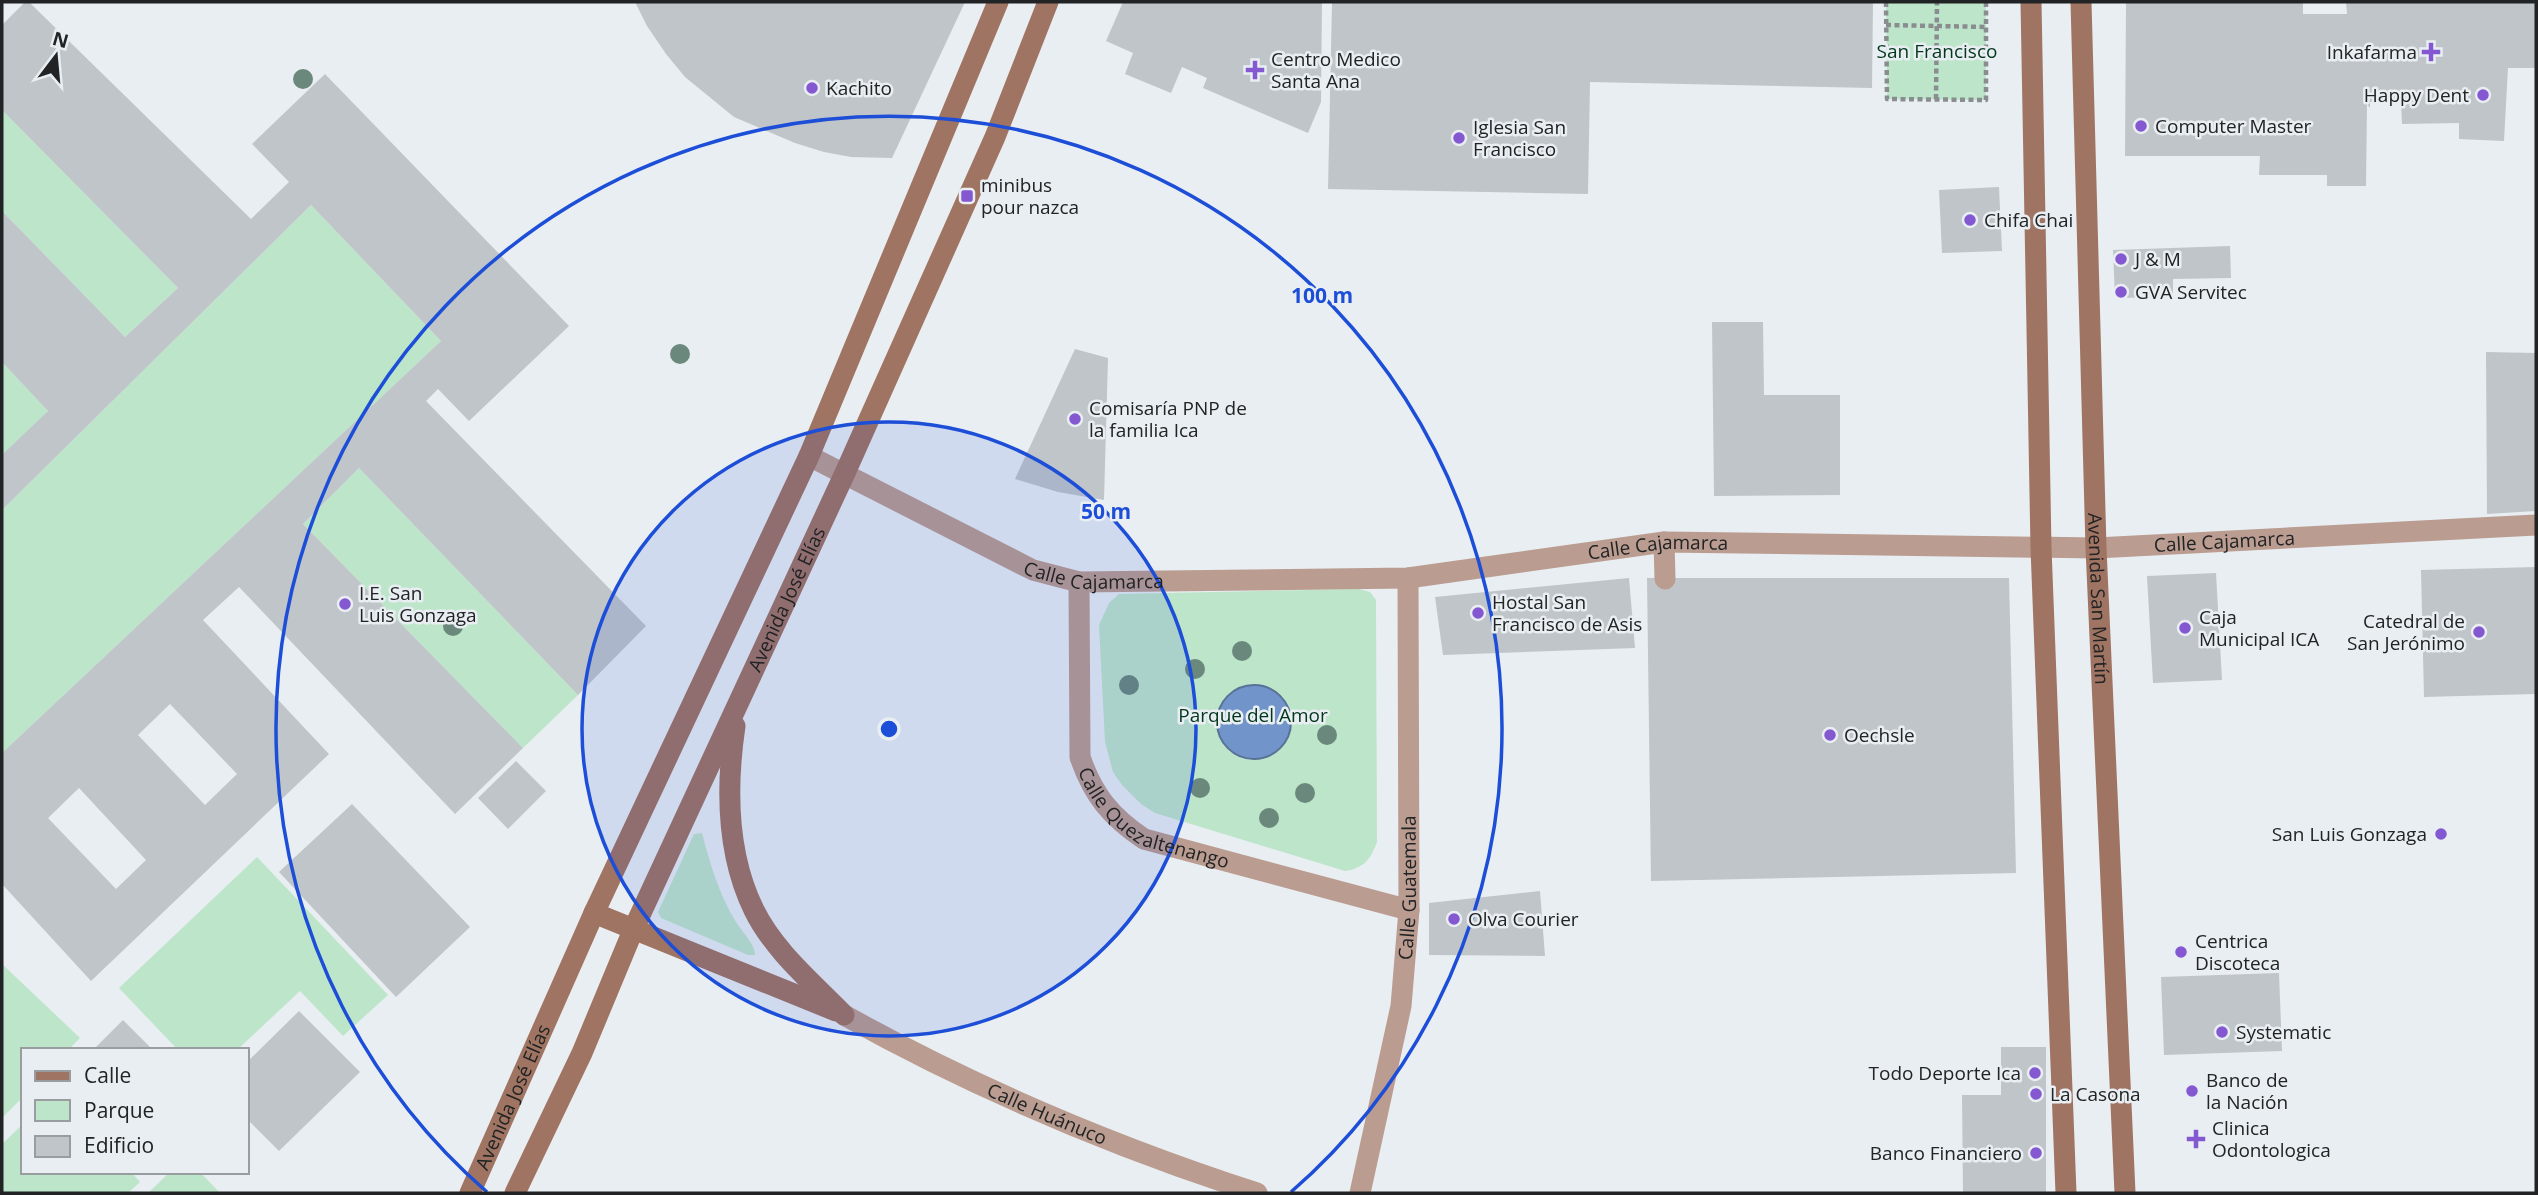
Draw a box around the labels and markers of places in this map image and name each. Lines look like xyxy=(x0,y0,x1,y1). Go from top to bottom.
place label: Inkafarma xyxy=(2327,39,2417,65)
marker: Inkafarma xyxy=(2423,44,2439,60)
place label: Centro Medico Santa Ana xyxy=(1271,46,1401,94)
marker: Centro Medico Santa Ana xyxy=(1245,60,1265,80)
place label: Kachito xyxy=(826,75,892,101)
marker: Kachito xyxy=(804,80,820,96)
place label: Happy Dent xyxy=(2364,82,2469,108)
marker: Happy Dent xyxy=(2475,87,2491,103)
place label: Computer Master xyxy=(2155,113,2312,139)
place label: Iglesia San Francisco xyxy=(1473,114,1566,162)
marker: Computer Master xyxy=(2133,118,2149,134)
marker: Iglesia San Francisco xyxy=(1451,130,1467,146)
place label: minibus pour nazca xyxy=(981,172,1079,220)
marker: minibus pour nazca xyxy=(959,188,975,204)
place label: Chifa Chai xyxy=(1984,207,2073,233)
marker: Chifa Chai xyxy=(1962,212,1978,228)
place label: J & M xyxy=(2133,246,2181,272)
marker: J & M xyxy=(2113,251,2129,267)
place label: GVA Servitec xyxy=(2135,279,2247,305)
marker: GVA Servitec xyxy=(2113,284,2129,300)
place label: Comisaría PNP de la familia Ica xyxy=(1089,395,1247,443)
marker: Comisaría PNP de la familia Ica xyxy=(1067,411,1083,427)
place label: I.E. San Luis Gonzaga xyxy=(359,580,477,628)
place label: Hostal San Francisco de Asis xyxy=(1492,589,1642,637)
marker: I.E. San Luis Gonzaga xyxy=(337,596,353,612)
place label: Caja Municipal ICA xyxy=(2199,604,2319,652)
marker: Hostal San Francisco de Asis xyxy=(1470,605,1486,621)
place label: Catedral de San Jerónimo xyxy=(2347,608,2465,656)
marker: Caja Municipal ICA xyxy=(2177,620,2193,636)
marker: Catedral de San Jerónimo xyxy=(2471,624,2487,640)
centre of rings xyxy=(877,717,901,741)
place label: Oechsle xyxy=(1844,722,1915,748)
marker: Oechsle xyxy=(1822,727,1838,743)
place label: San Luis Gonzaga xyxy=(2272,821,2427,847)
marker: San Luis Gonzaga xyxy=(2433,826,2449,842)
place label: Olva Courier xyxy=(1468,906,1579,932)
marker: Olva Courier xyxy=(1446,911,1462,927)
place label: Centrica Discoteca xyxy=(2195,928,2280,976)
marker: Centrica Discoteca xyxy=(2173,944,2189,960)
place label: Systematic xyxy=(2236,1019,2331,1045)
marker: Systematic xyxy=(2214,1024,2230,1040)
place label: Todo Deporte Ica xyxy=(1868,1060,2021,1086)
marker: Todo Deporte Ica xyxy=(2027,1065,2043,1081)
place label: Banco de la Nación xyxy=(2206,1067,2288,1115)
place label: La Casona xyxy=(2050,1081,2141,1107)
marker: Banco de la Nación xyxy=(2184,1083,2200,1099)
marker: La Casona xyxy=(2028,1086,2044,1102)
place label: Clinica Odontologica xyxy=(2212,1115,2331,1163)
marker: Clinica Odontologica xyxy=(2186,1129,2206,1149)
place label: Banco Financiero xyxy=(1870,1140,2022,1166)
marker: Banco Financiero xyxy=(2028,1145,2044,1161)

